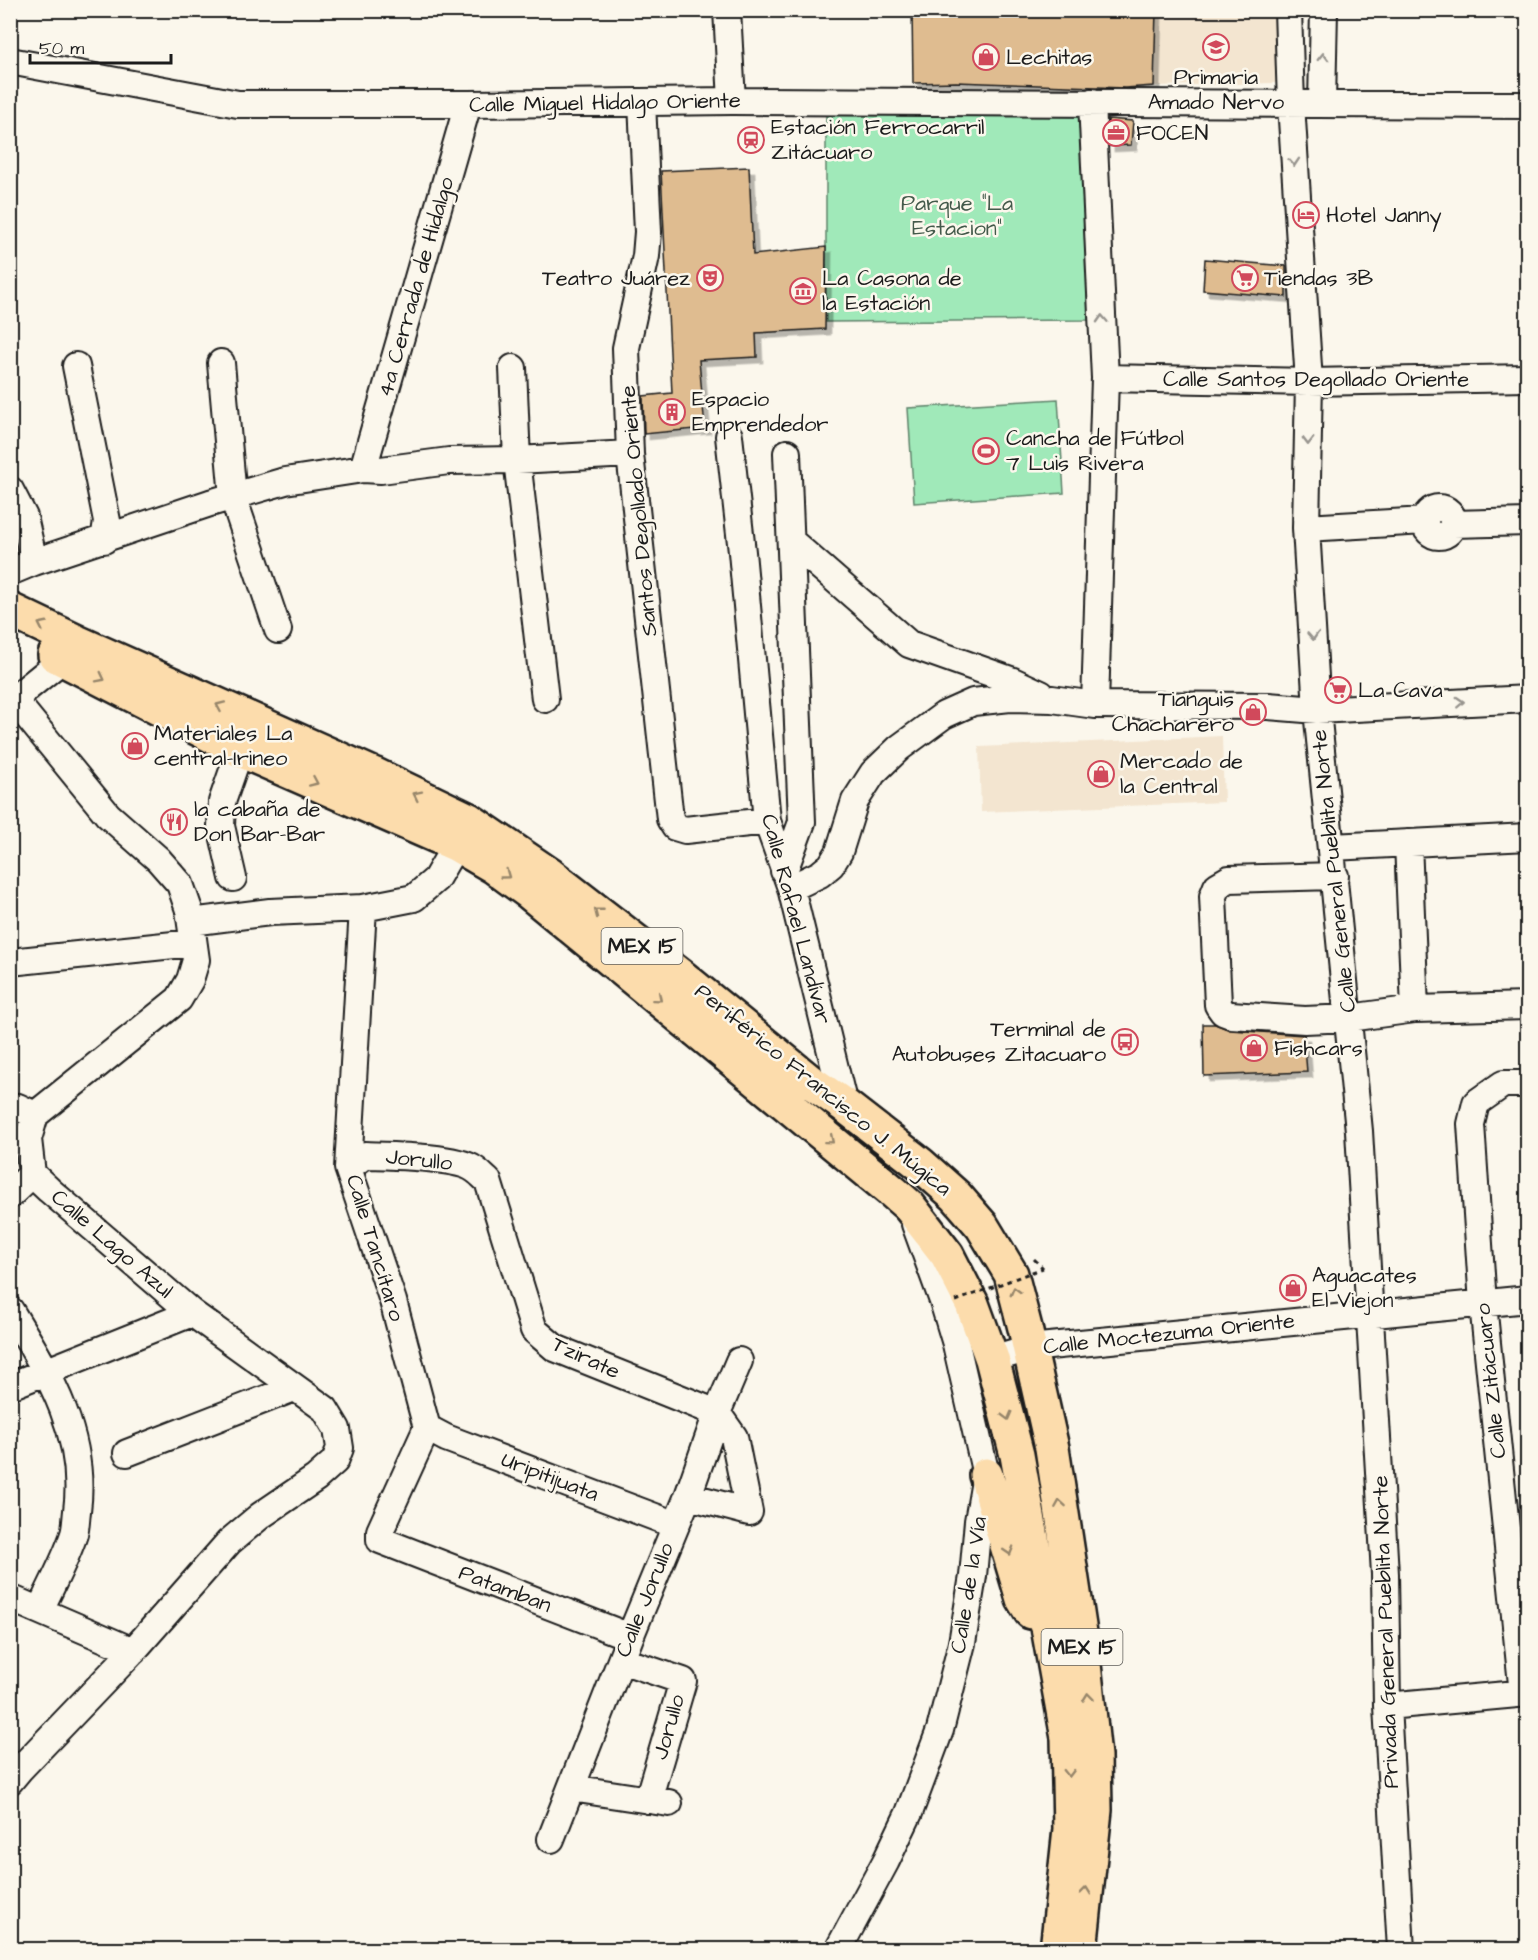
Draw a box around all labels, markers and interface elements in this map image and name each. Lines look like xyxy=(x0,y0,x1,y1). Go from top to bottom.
scale bar xyxy=(30,27,171,65)
school or university icon: Primaria Amado Nervo xyxy=(1201,32,1231,62)
text: 50 m xyxy=(39,36,84,61)
shop icon: Lechitas xyxy=(971,42,1001,72)
place label: Lechitas xyxy=(1006,42,1092,73)
one-way arrow xyxy=(1317,52,1329,61)
place label: Primaria Amado Nervo xyxy=(1148,62,1285,118)
street label: Calle Miguel Hidalgo Oriente xyxy=(469,85,741,122)
place label: Estación Ferrocarril Zitácuaro xyxy=(771,112,985,168)
office icon: FOCEN xyxy=(1101,118,1131,148)
place label: FOCEN xyxy=(1136,118,1209,149)
station icon: Estación Ferrocarril Zitácuaro xyxy=(736,125,766,155)
one-way arrow xyxy=(1288,158,1301,167)
street label: 4a Cerrada de Hidalgo xyxy=(370,173,463,401)
park label: Parque "La Estacion" xyxy=(901,188,1013,244)
hotel icon: Hotel Janny xyxy=(1291,200,1321,230)
place label: Hotel Janny xyxy=(1326,200,1442,232)
place label: Teatro Juárez xyxy=(542,263,690,294)
theatre icon: Teatro Juárez xyxy=(695,263,725,293)
place label: La Casona de la Estación xyxy=(822,263,962,319)
supermarket icon: Tiendas 3B xyxy=(1230,263,1260,293)
place label: Tiendas 3B xyxy=(1264,263,1373,294)
museum icon: La Casona de la Estación xyxy=(788,276,818,306)
one-way arrow xyxy=(1096,315,1109,324)
street label: Calle Santos Degollado Oriente xyxy=(1163,364,1469,396)
street label: Santos Degollado Oriente xyxy=(613,384,666,638)
place label: Espacio Emprendedor xyxy=(692,384,828,440)
building icon: Espacio Emprendedor xyxy=(657,397,687,427)
place label: Cancha de Fútbol 7 Luis Rivera xyxy=(1006,423,1184,479)
sports icon: Cancha de Fútbol 7 Luis Rivera xyxy=(971,436,1001,466)
one-way arrow xyxy=(1302,436,1314,445)
one-way arrow xyxy=(38,621,49,633)
one-way arrow xyxy=(1306,631,1319,640)
one-way arrow xyxy=(94,671,105,683)
supermarket icon: La Cava xyxy=(1323,675,1353,705)
place label: La Cava xyxy=(1358,675,1443,706)
place label: Tianguis Chacharero xyxy=(1112,684,1235,740)
one-way arrow xyxy=(1455,696,1464,709)
shop icon: Tianguis Chacharero xyxy=(1238,697,1268,727)
one-way arrow xyxy=(215,701,226,713)
place label: Materiales La central-Irineo xyxy=(154,718,293,774)
street label: Calle General Pueblita Norte xyxy=(1304,728,1364,1014)
shop icon: Materiales La central-Irineo xyxy=(120,731,150,761)
place label: Mercado de la Central xyxy=(1120,746,1243,802)
shop icon: Mercado de la Central xyxy=(1086,759,1116,789)
one-way arrow xyxy=(307,775,318,787)
one-way arrow xyxy=(412,791,423,802)
place label: la cabaña de Don Bar-Bar xyxy=(194,794,325,850)
restaurant icon: la cabaña de Don Bar-Bar xyxy=(159,807,189,837)
street label: Calle Rafael Landívar xyxy=(753,810,839,1028)
one-way arrow xyxy=(500,868,511,879)
one-way arrow xyxy=(594,908,605,919)
road number: MEX 15 xyxy=(602,928,682,964)
street label: Periférico Francisco J. Múgica xyxy=(687,976,958,1204)
one-way arrow xyxy=(651,991,662,1002)
place label: Terminal de Autobuses Zitacuaro xyxy=(892,1014,1107,1070)
bus stop icon: Terminal de Autobuses Zitacuaro xyxy=(1110,1027,1140,1057)
shop icon: Fishcars xyxy=(1239,1033,1269,1063)
place label: Fishcars xyxy=(1274,1033,1363,1064)
one-way arrow xyxy=(823,1133,834,1144)
street label: Jorullo xyxy=(384,1141,454,1179)
street label: Calle Tancítaro xyxy=(338,1171,412,1326)
street label: Calle Lago Azul xyxy=(43,1182,180,1307)
place label: Aguacates El Viejon xyxy=(1312,1260,1417,1316)
shop icon: Aguacates El Viejon xyxy=(1278,1273,1308,1303)
one-way arrow xyxy=(1010,1286,1022,1297)
street label: Calle Zitácuaro xyxy=(1467,1301,1515,1460)
street label: Calle Moctezuma Oriente xyxy=(1042,1305,1296,1363)
street label: Tzirate xyxy=(547,1329,625,1387)
one-way arrow xyxy=(999,1410,1012,1420)
street label: Uripitijuata xyxy=(497,1444,603,1510)
street label: Privada General Pueblita Norte xyxy=(1365,1475,1407,1789)
one-way arrow xyxy=(1055,1499,1067,1509)
street label: Calle de la Vía xyxy=(943,1514,995,1656)
street label: Calle Jorullo xyxy=(608,1538,682,1662)
one-way arrow xyxy=(1002,1545,1014,1556)
street label: Patamban xyxy=(454,1557,556,1621)
road number: MEX 15 xyxy=(1042,1629,1122,1665)
street label: Jorullo xyxy=(645,1690,693,1763)
one-way arrow xyxy=(1082,1693,1095,1702)
one-way arrow xyxy=(1063,1768,1075,1777)
one-way arrow xyxy=(1079,1887,1092,1896)

